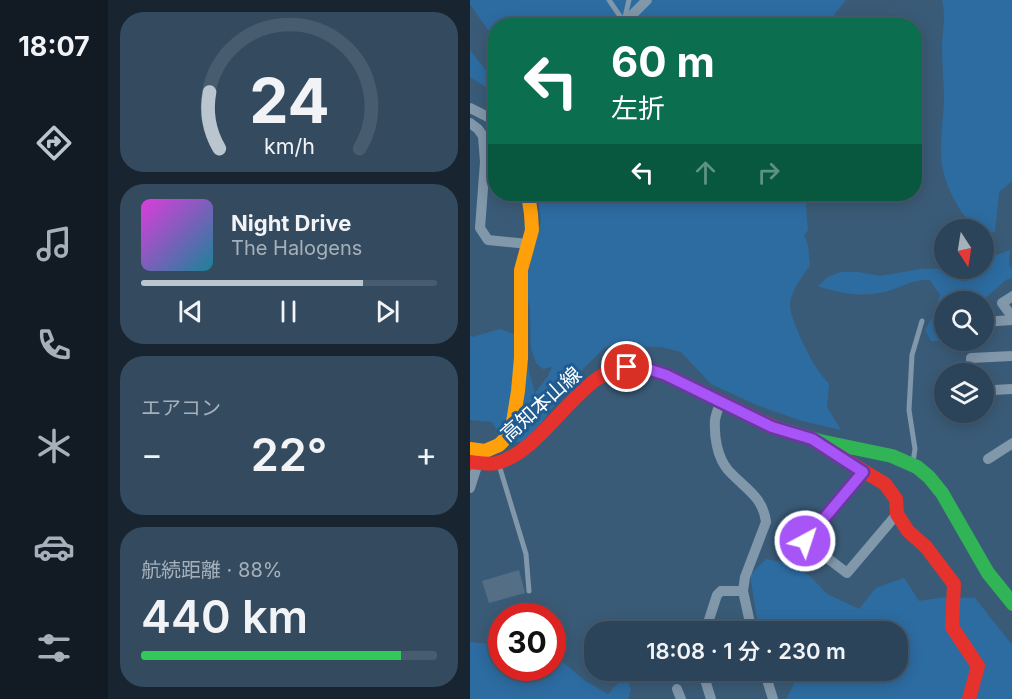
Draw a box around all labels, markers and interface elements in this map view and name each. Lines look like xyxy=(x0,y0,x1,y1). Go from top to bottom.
text: 18:07 xyxy=(18,30,90,63)
text: 60 m xyxy=(611,36,715,87)
icon: left xyxy=(512,42,590,120)
text: 24 xyxy=(249,63,329,138)
text: 左折 xyxy=(611,92,665,125)
icon: directions xyxy=(33,122,75,164)
text: km/h xyxy=(264,133,314,159)
icon: left xyxy=(626,156,659,189)
icon: ahead xyxy=(689,156,722,189)
icon: right xyxy=(752,156,785,189)
text: Night Drive xyxy=(231,210,351,236)
north arrow xyxy=(934,219,994,279)
map controls xyxy=(934,219,994,423)
icon: music xyxy=(33,223,75,265)
text: The Halogens xyxy=(231,236,362,260)
button: search xyxy=(934,291,994,351)
icon: previous xyxy=(174,295,207,328)
icon: pause xyxy=(272,295,305,328)
icon: next xyxy=(371,295,404,328)
icon: phone xyxy=(33,324,75,366)
pin xyxy=(601,341,652,392)
icon: arrive xyxy=(610,350,643,383)
street label: 高知本山線 xyxy=(496,362,586,446)
button: layers xyxy=(934,363,994,423)
text: エアコン xyxy=(141,396,221,420)
icon: climate xyxy=(33,425,75,467)
text: 22° xyxy=(251,427,327,482)
text: − xyxy=(141,434,163,474)
text: + xyxy=(415,434,437,474)
position arrow xyxy=(773,509,837,573)
icon: car xyxy=(33,526,75,568)
text: 航続距離 · 88% xyxy=(141,558,282,582)
text: 440 km xyxy=(141,589,308,644)
speed limit sign: 30 xyxy=(488,603,566,681)
icon: filters xyxy=(33,627,75,669)
text: 18:08 · 1 分 · 230 m xyxy=(646,638,846,664)

